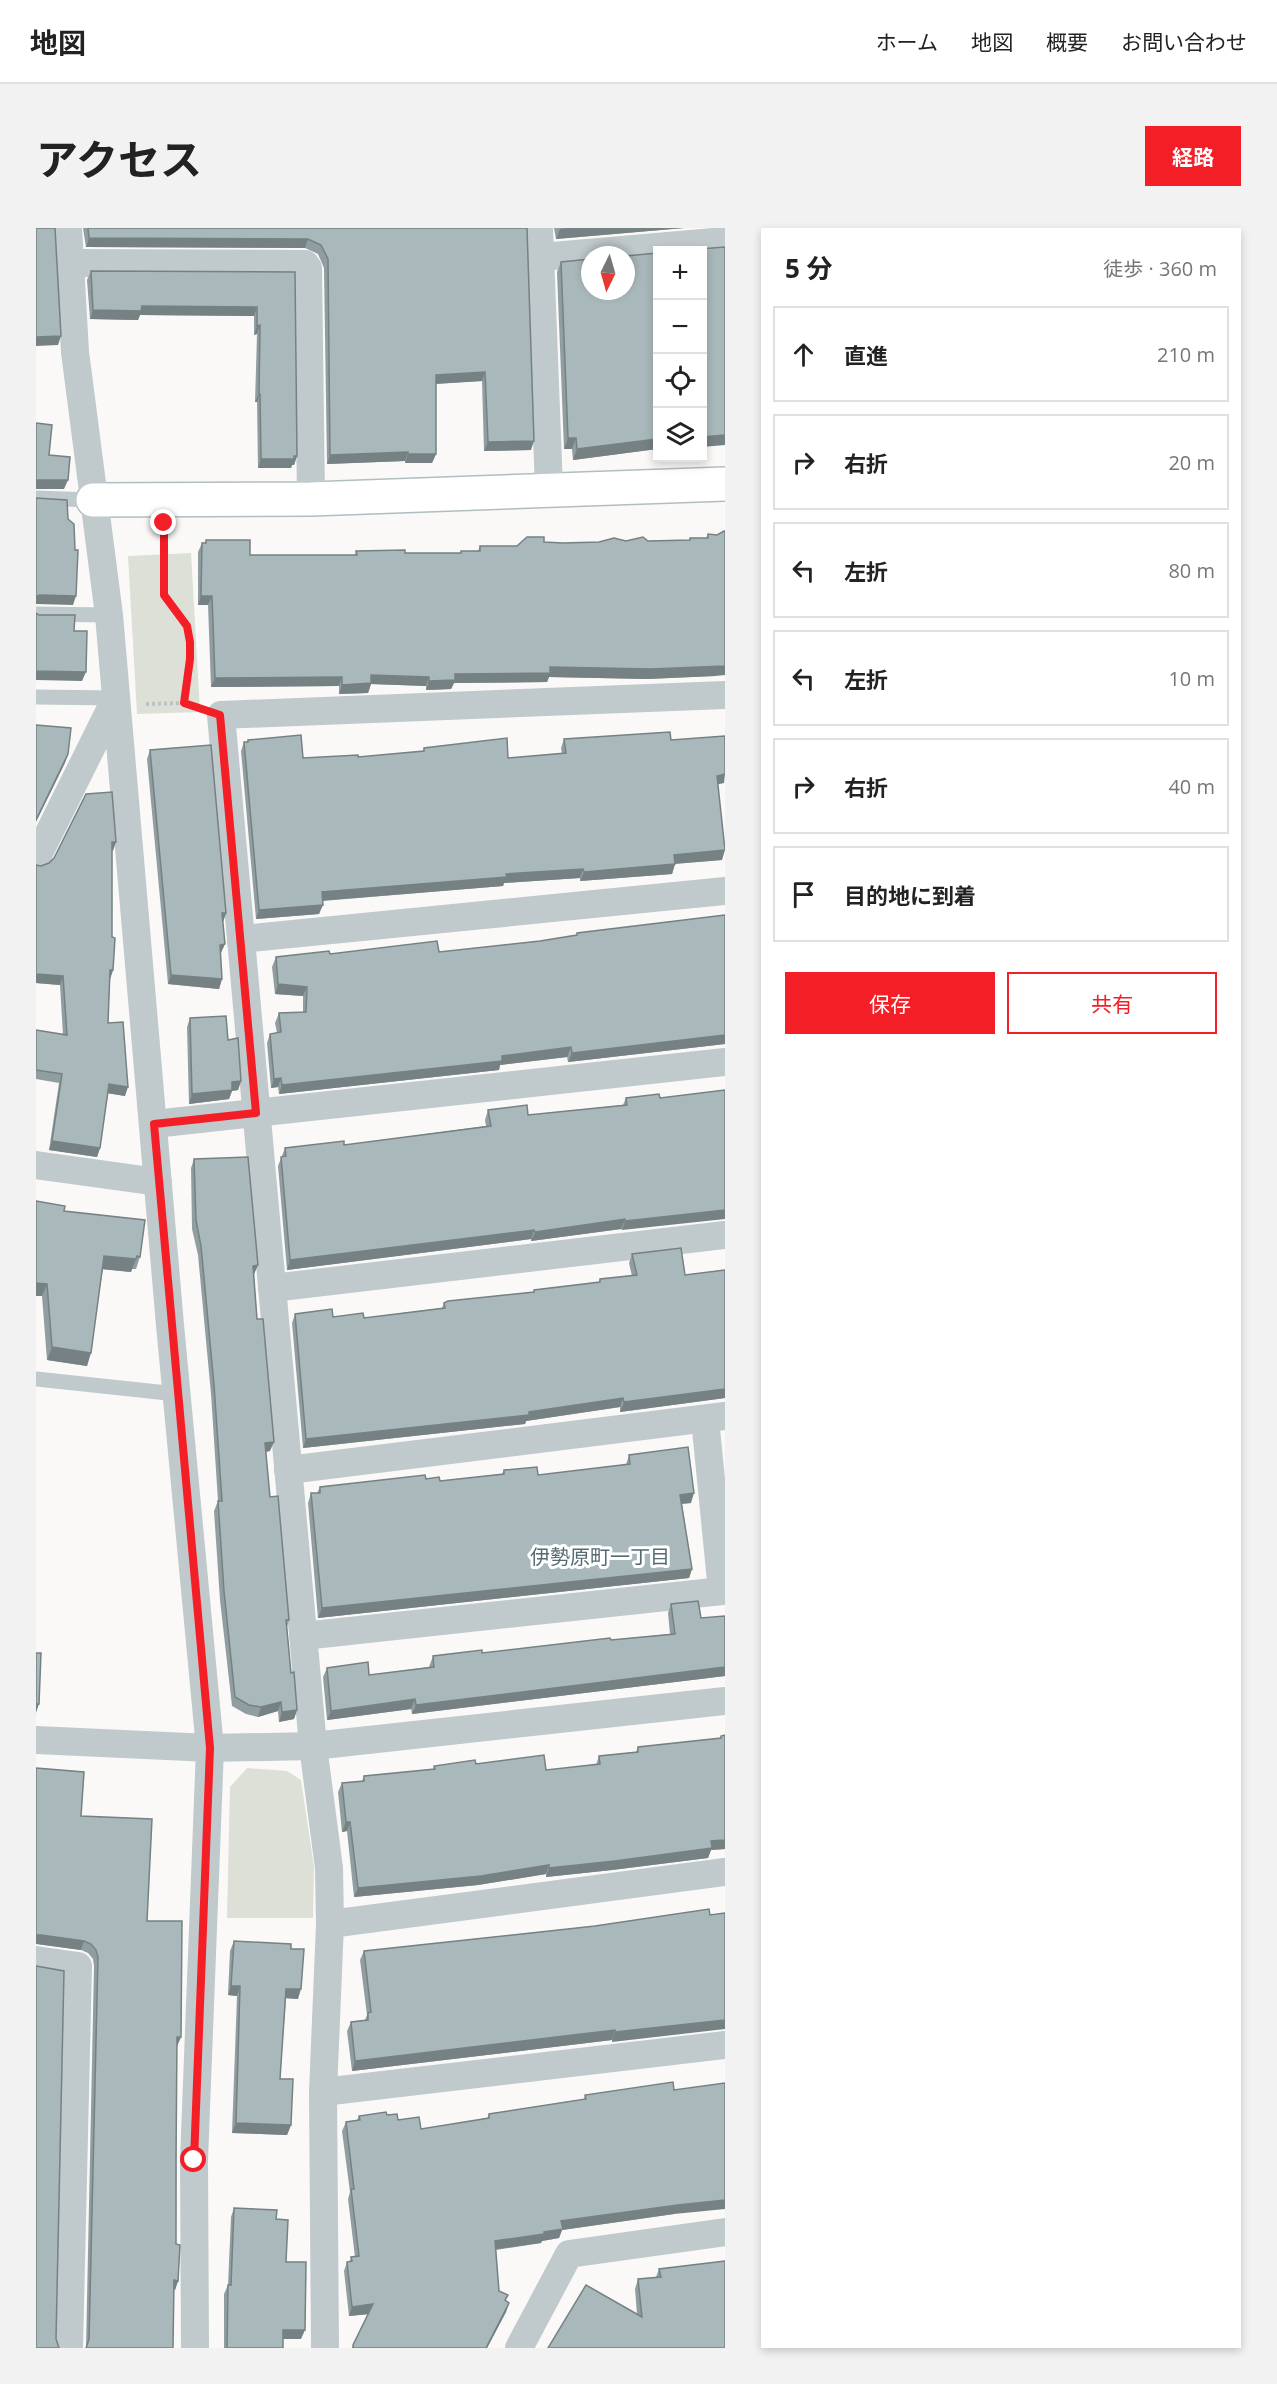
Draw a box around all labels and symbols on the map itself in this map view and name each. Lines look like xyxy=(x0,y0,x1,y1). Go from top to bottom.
north arrow xyxy=(581,246,635,300)
route end xyxy=(150,509,176,535)
district label: 伊勢原町一丁目 xyxy=(530,1543,670,1570)
route start xyxy=(180,2146,206,2172)

